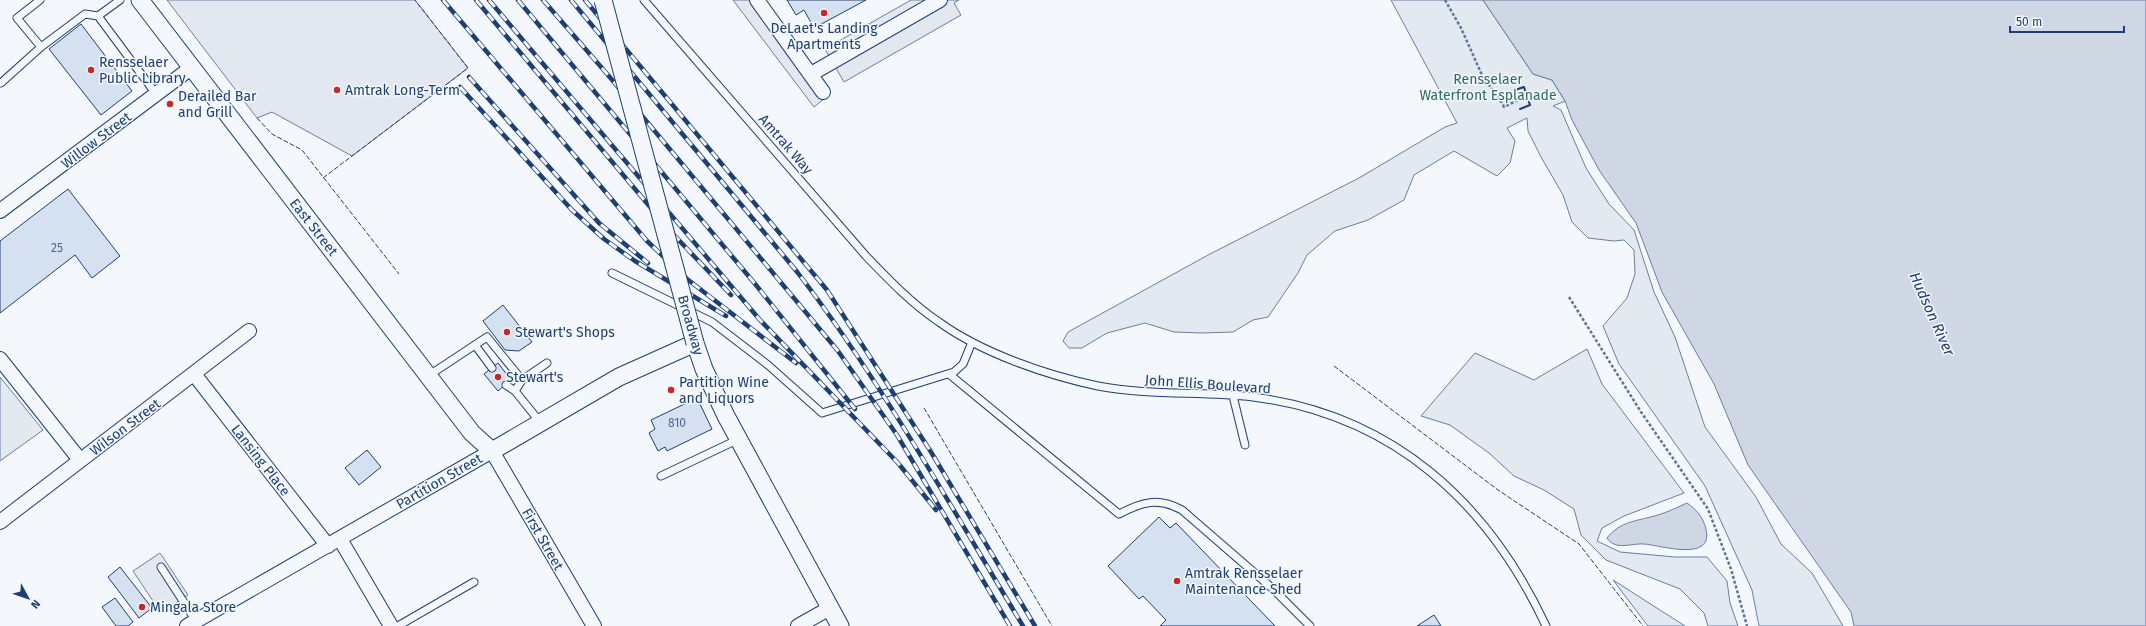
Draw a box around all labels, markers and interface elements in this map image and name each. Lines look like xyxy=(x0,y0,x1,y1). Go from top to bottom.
marker: DeLaet's Landing Apartments xyxy=(819,8,829,18)
scale bar xyxy=(2010,8,2124,34)
text: 50 m xyxy=(2016,15,2042,29)
place label: DeLaet's Landing Apartments xyxy=(770,20,878,53)
place label: Rensselaer Public Library xyxy=(99,54,186,87)
marker: Rensselaer Public Library xyxy=(86,65,96,75)
park label: Rensselaer Waterfront Esplanade xyxy=(1419,71,1557,104)
place label: Amtrak Long-Term xyxy=(345,82,460,99)
marker: Amtrak Long-Term xyxy=(332,85,342,95)
place label: Derailed Bar and Grill xyxy=(178,88,257,121)
marker: Derailed Bar and Grill xyxy=(165,99,175,109)
street label: Willow Street xyxy=(58,108,136,172)
street label: Amtrak Way xyxy=(755,111,816,178)
street label: East Street xyxy=(286,195,342,260)
house number: 25 xyxy=(51,241,63,255)
water label: Hudson River xyxy=(1906,269,1959,360)
street label: Broadway xyxy=(674,293,707,357)
place label: Stewart's Shops xyxy=(515,324,615,341)
marker: Stewart's Shops xyxy=(502,327,512,337)
place label: Stewart's xyxy=(506,369,564,386)
marker: Stewart's xyxy=(493,372,503,382)
street label: John Ellis Boulevard xyxy=(1144,372,1272,397)
place label: Partition Wine and Liquors xyxy=(679,374,769,407)
marker: Partition Wine and Liquors xyxy=(666,385,676,395)
street label: Wilson Street xyxy=(87,395,165,460)
house number: 810 xyxy=(668,416,686,430)
street label: Lansing Place xyxy=(227,421,294,499)
street label: Partition Street xyxy=(393,449,486,513)
street label: First Street xyxy=(518,505,568,574)
place label: Amtrak Rensselaer Maintenance Shed xyxy=(1185,565,1303,598)
marker: Amtrak Rensselaer Maintenance Shed xyxy=(1172,576,1182,586)
north arrow xyxy=(8,578,48,618)
text: N xyxy=(28,597,43,611)
place label: Mingala Store xyxy=(150,599,236,616)
marker: Mingala Store xyxy=(137,602,147,612)

